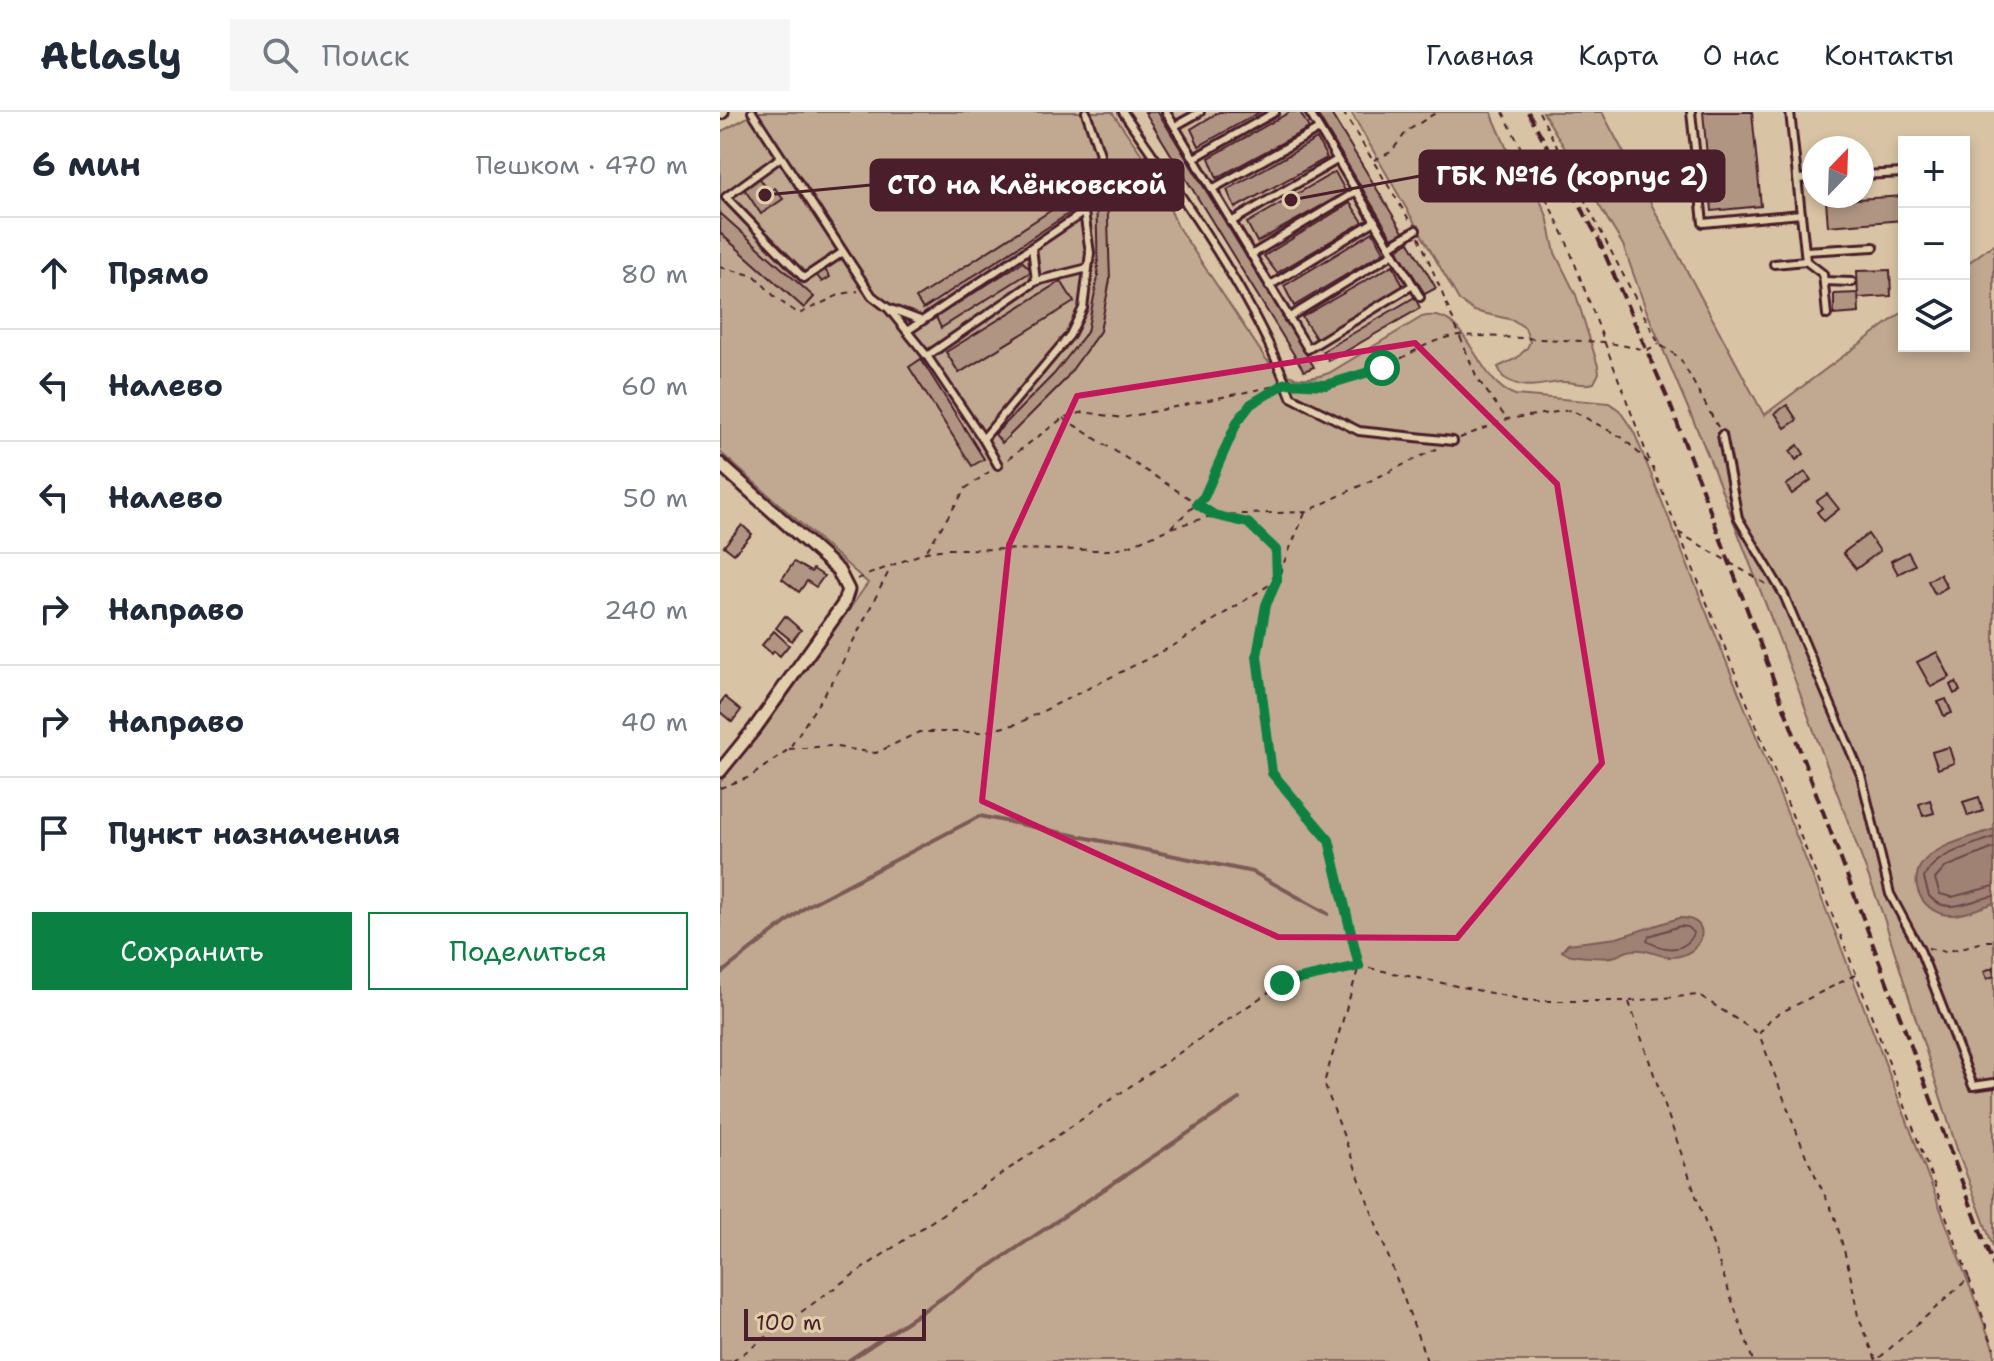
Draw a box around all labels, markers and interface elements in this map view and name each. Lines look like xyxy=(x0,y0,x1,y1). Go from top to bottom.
search box xyxy=(230,19,790,91)
text: Atlasly xyxy=(40,30,182,81)
icon: search xyxy=(258,33,302,77)
text: Поиск xyxy=(322,35,409,76)
text: Главная xyxy=(1426,36,1534,74)
text: Карта xyxy=(1578,36,1658,74)
text: О нас xyxy=(1702,36,1780,74)
text: Контакты xyxy=(1824,36,1954,74)
north arrow xyxy=(1802,136,1874,208)
map controls xyxy=(1898,136,1970,352)
button: + xyxy=(1898,136,1970,208)
text: 6 мин xyxy=(32,141,141,187)
text: Пешком · 470 m xyxy=(476,147,688,182)
callout: ГБК №16 (корпус 2) xyxy=(1420,151,1724,201)
text: ГБК №16 (корпус 2) xyxy=(1436,158,1708,193)
callout: СТО на Клёнковской xyxy=(871,160,1183,210)
text: СТО на Клёнковской xyxy=(887,167,1167,202)
button: − xyxy=(1898,208,1970,280)
icon: ahead xyxy=(32,251,76,295)
text: Прямо xyxy=(108,253,209,294)
text: 80 m xyxy=(621,256,688,291)
button: layers xyxy=(1898,280,1970,352)
route start xyxy=(1364,350,1400,386)
icon: left xyxy=(32,363,76,407)
text: Налево xyxy=(108,365,223,406)
text: 60 m xyxy=(621,368,688,403)
icon: left xyxy=(32,475,76,519)
text: Налево xyxy=(108,477,223,518)
text: 50 m xyxy=(623,480,688,515)
icon: right xyxy=(32,587,76,631)
text: Направо xyxy=(108,589,244,630)
text: 240 m xyxy=(604,592,688,627)
icon: right xyxy=(32,699,76,743)
text: Направо xyxy=(108,701,244,742)
text: 40 m xyxy=(621,704,688,739)
icon: arrive xyxy=(32,811,76,855)
text: Пункт назначения xyxy=(108,813,400,854)
button: Сохранить xyxy=(32,912,352,990)
button: Поделиться xyxy=(368,912,688,990)
route end xyxy=(1264,965,1300,1001)
scale bar xyxy=(744,1305,926,1341)
text: 100 m xyxy=(756,1308,822,1337)

